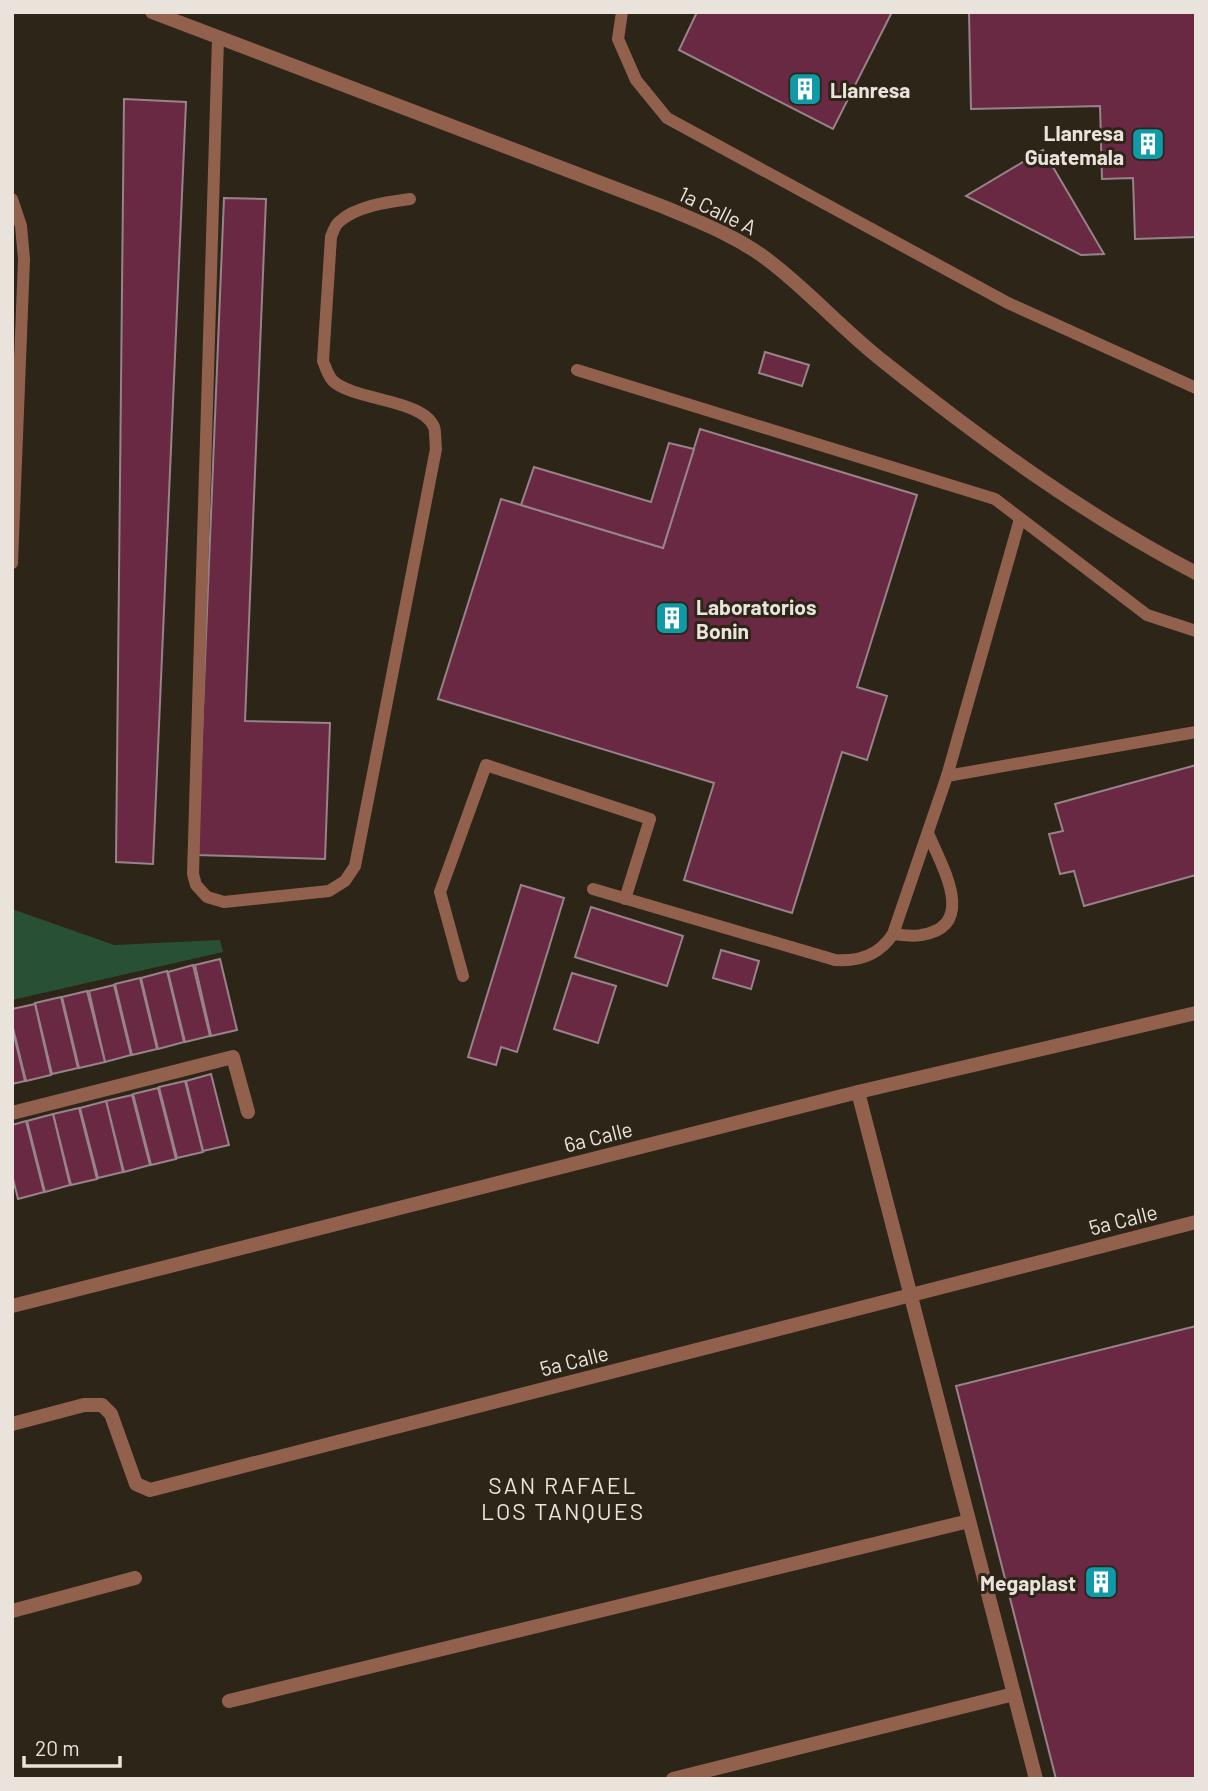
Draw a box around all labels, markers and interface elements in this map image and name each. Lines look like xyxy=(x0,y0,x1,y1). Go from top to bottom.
building icon: Llanresa xyxy=(786,70,824,108)
place label: Llanresa xyxy=(830,77,910,102)
place label: Llanresa Guatemala xyxy=(1025,120,1124,169)
building icon: Llanresa Guatemala xyxy=(1129,125,1167,163)
street label: 1a Calle A xyxy=(675,180,761,240)
place label: Laboratorios Bonin xyxy=(696,594,817,643)
building icon: Laboratorios Bonin xyxy=(653,599,691,637)
street label: 6a Calle xyxy=(561,1115,635,1157)
street label: 5a Calle xyxy=(1086,1198,1160,1240)
street label: 5a Calle xyxy=(537,1339,611,1381)
district label: SAN RAFAEL LOS TANQUES xyxy=(481,1471,645,1525)
building icon: Megaplast xyxy=(1082,1563,1120,1601)
place label: Megaplast xyxy=(980,1570,1076,1595)
scale bar xyxy=(24,1724,121,1768)
text: 20 m xyxy=(35,1735,80,1760)

